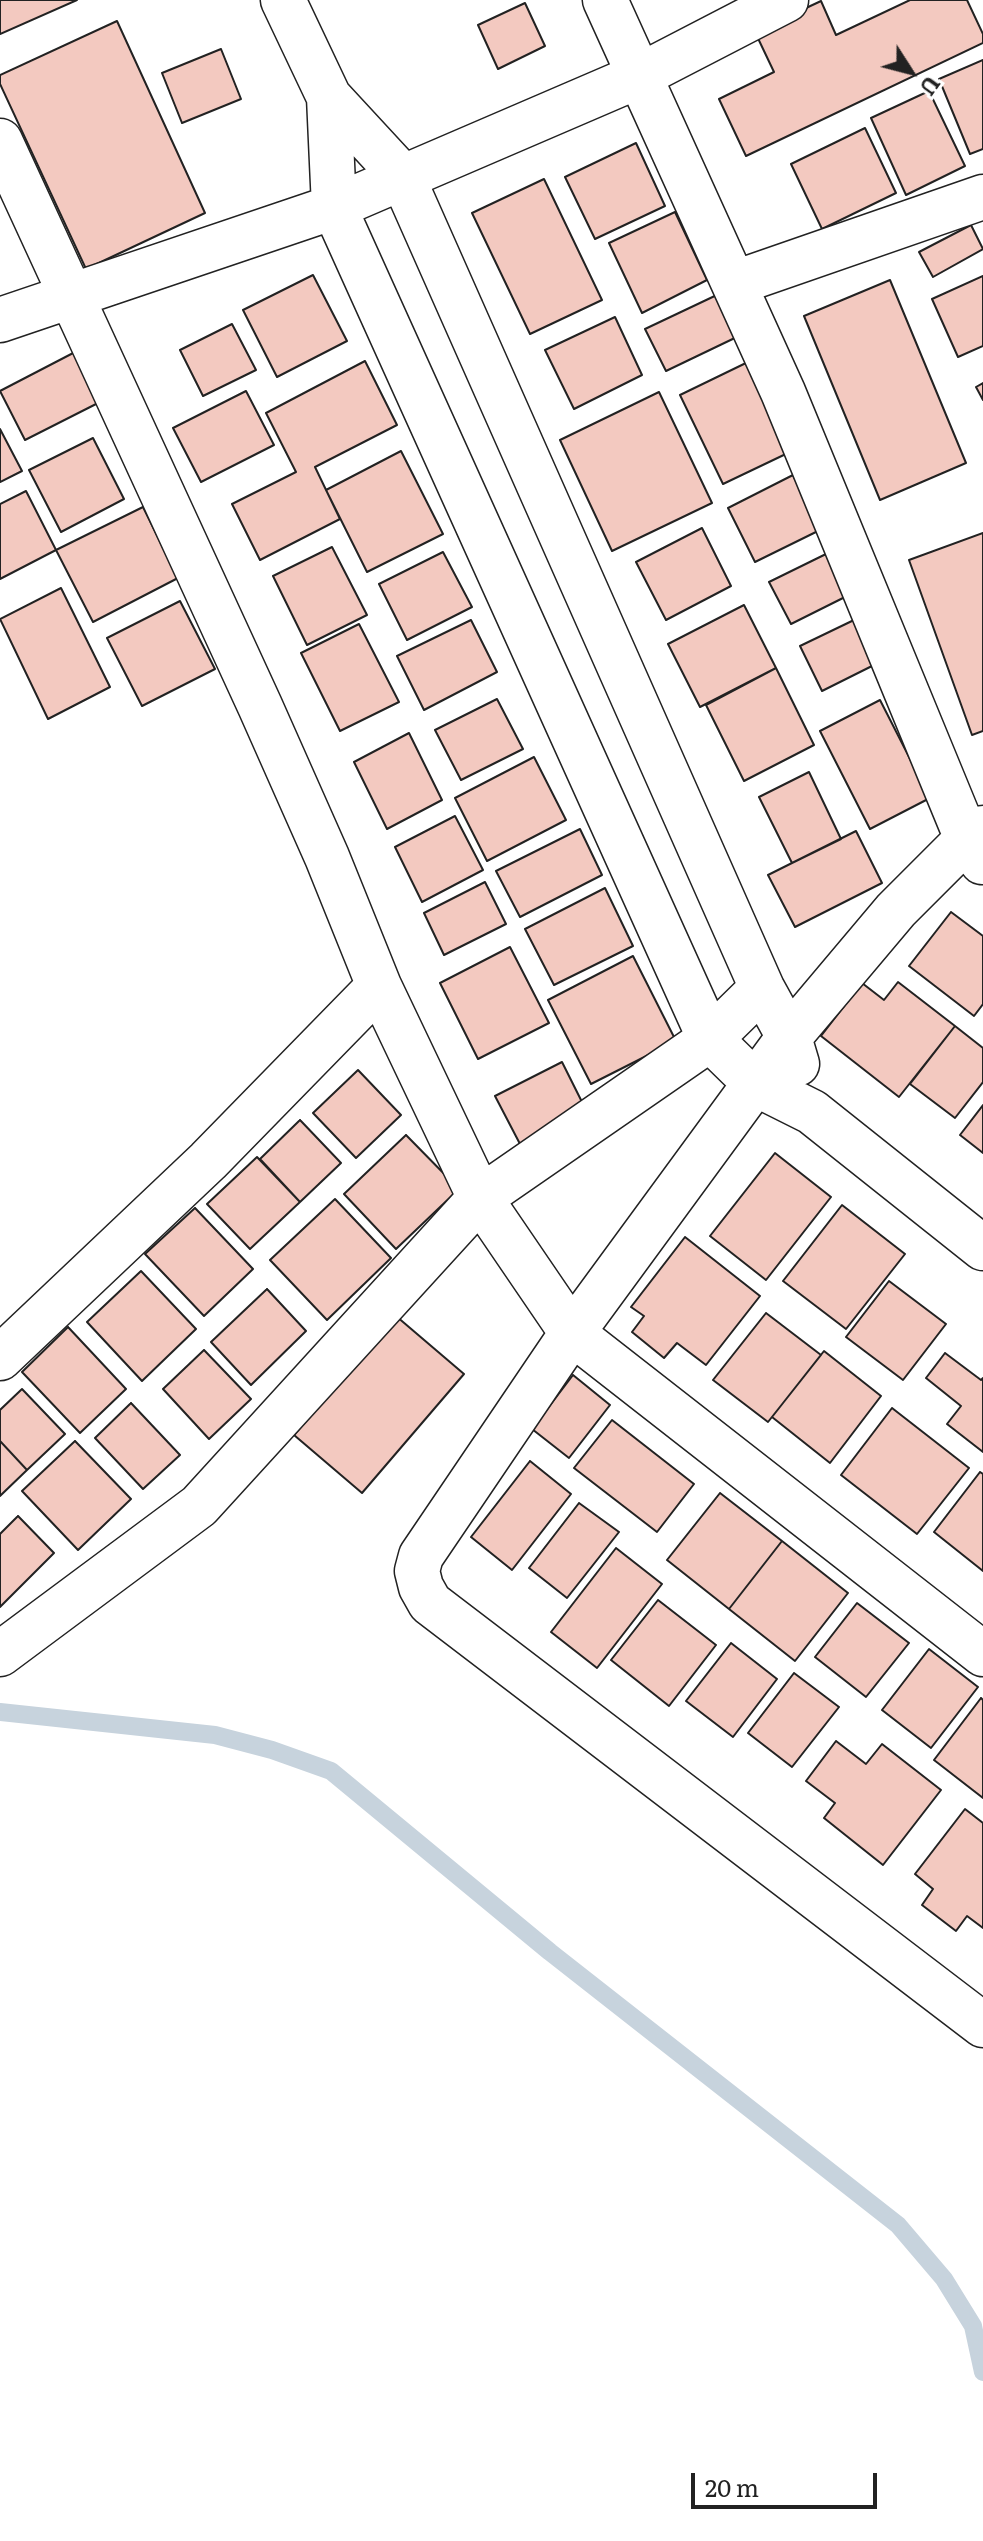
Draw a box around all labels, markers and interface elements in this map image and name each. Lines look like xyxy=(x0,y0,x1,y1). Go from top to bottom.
north arrow xyxy=(871,32,951,112)
text: U xyxy=(912,70,949,103)
scale bar xyxy=(695,2457,881,2507)
text: 20 m xyxy=(705,2469,759,2504)

